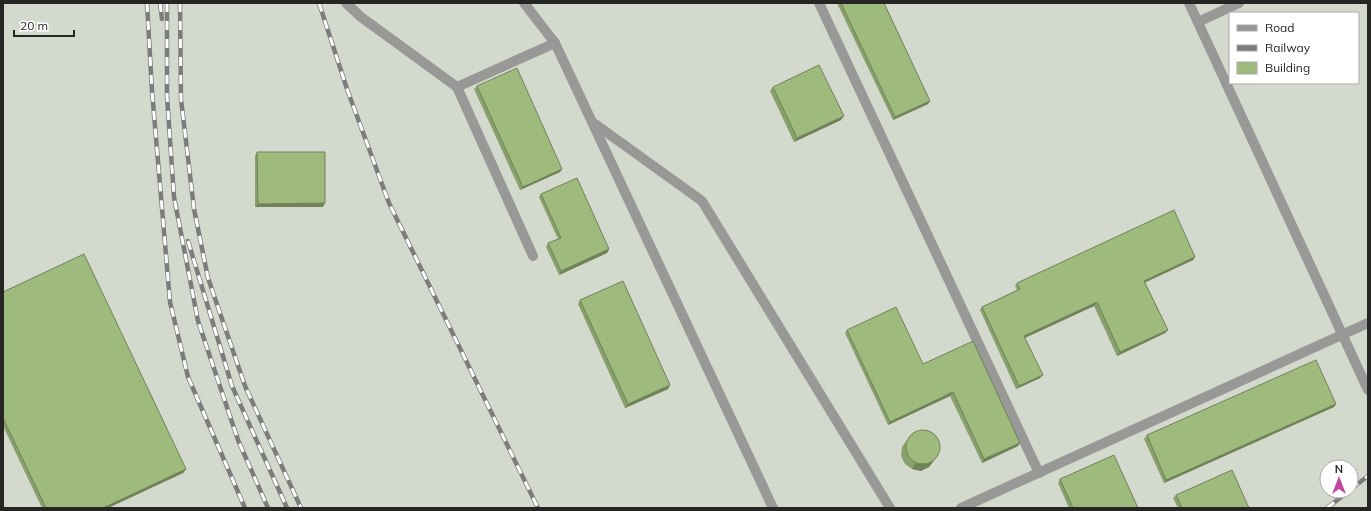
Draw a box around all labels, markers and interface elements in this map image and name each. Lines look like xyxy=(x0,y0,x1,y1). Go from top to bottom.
scale bar xyxy=(14,12,74,38)
legend xyxy=(1229,12,1359,84)
text: 20 m xyxy=(20,18,48,33)
text: Road xyxy=(1265,20,1294,35)
text: Railway xyxy=(1265,40,1311,55)
text: Building xyxy=(1265,60,1310,75)
north arrow xyxy=(1319,459,1359,499)
text: N xyxy=(1335,462,1343,476)

